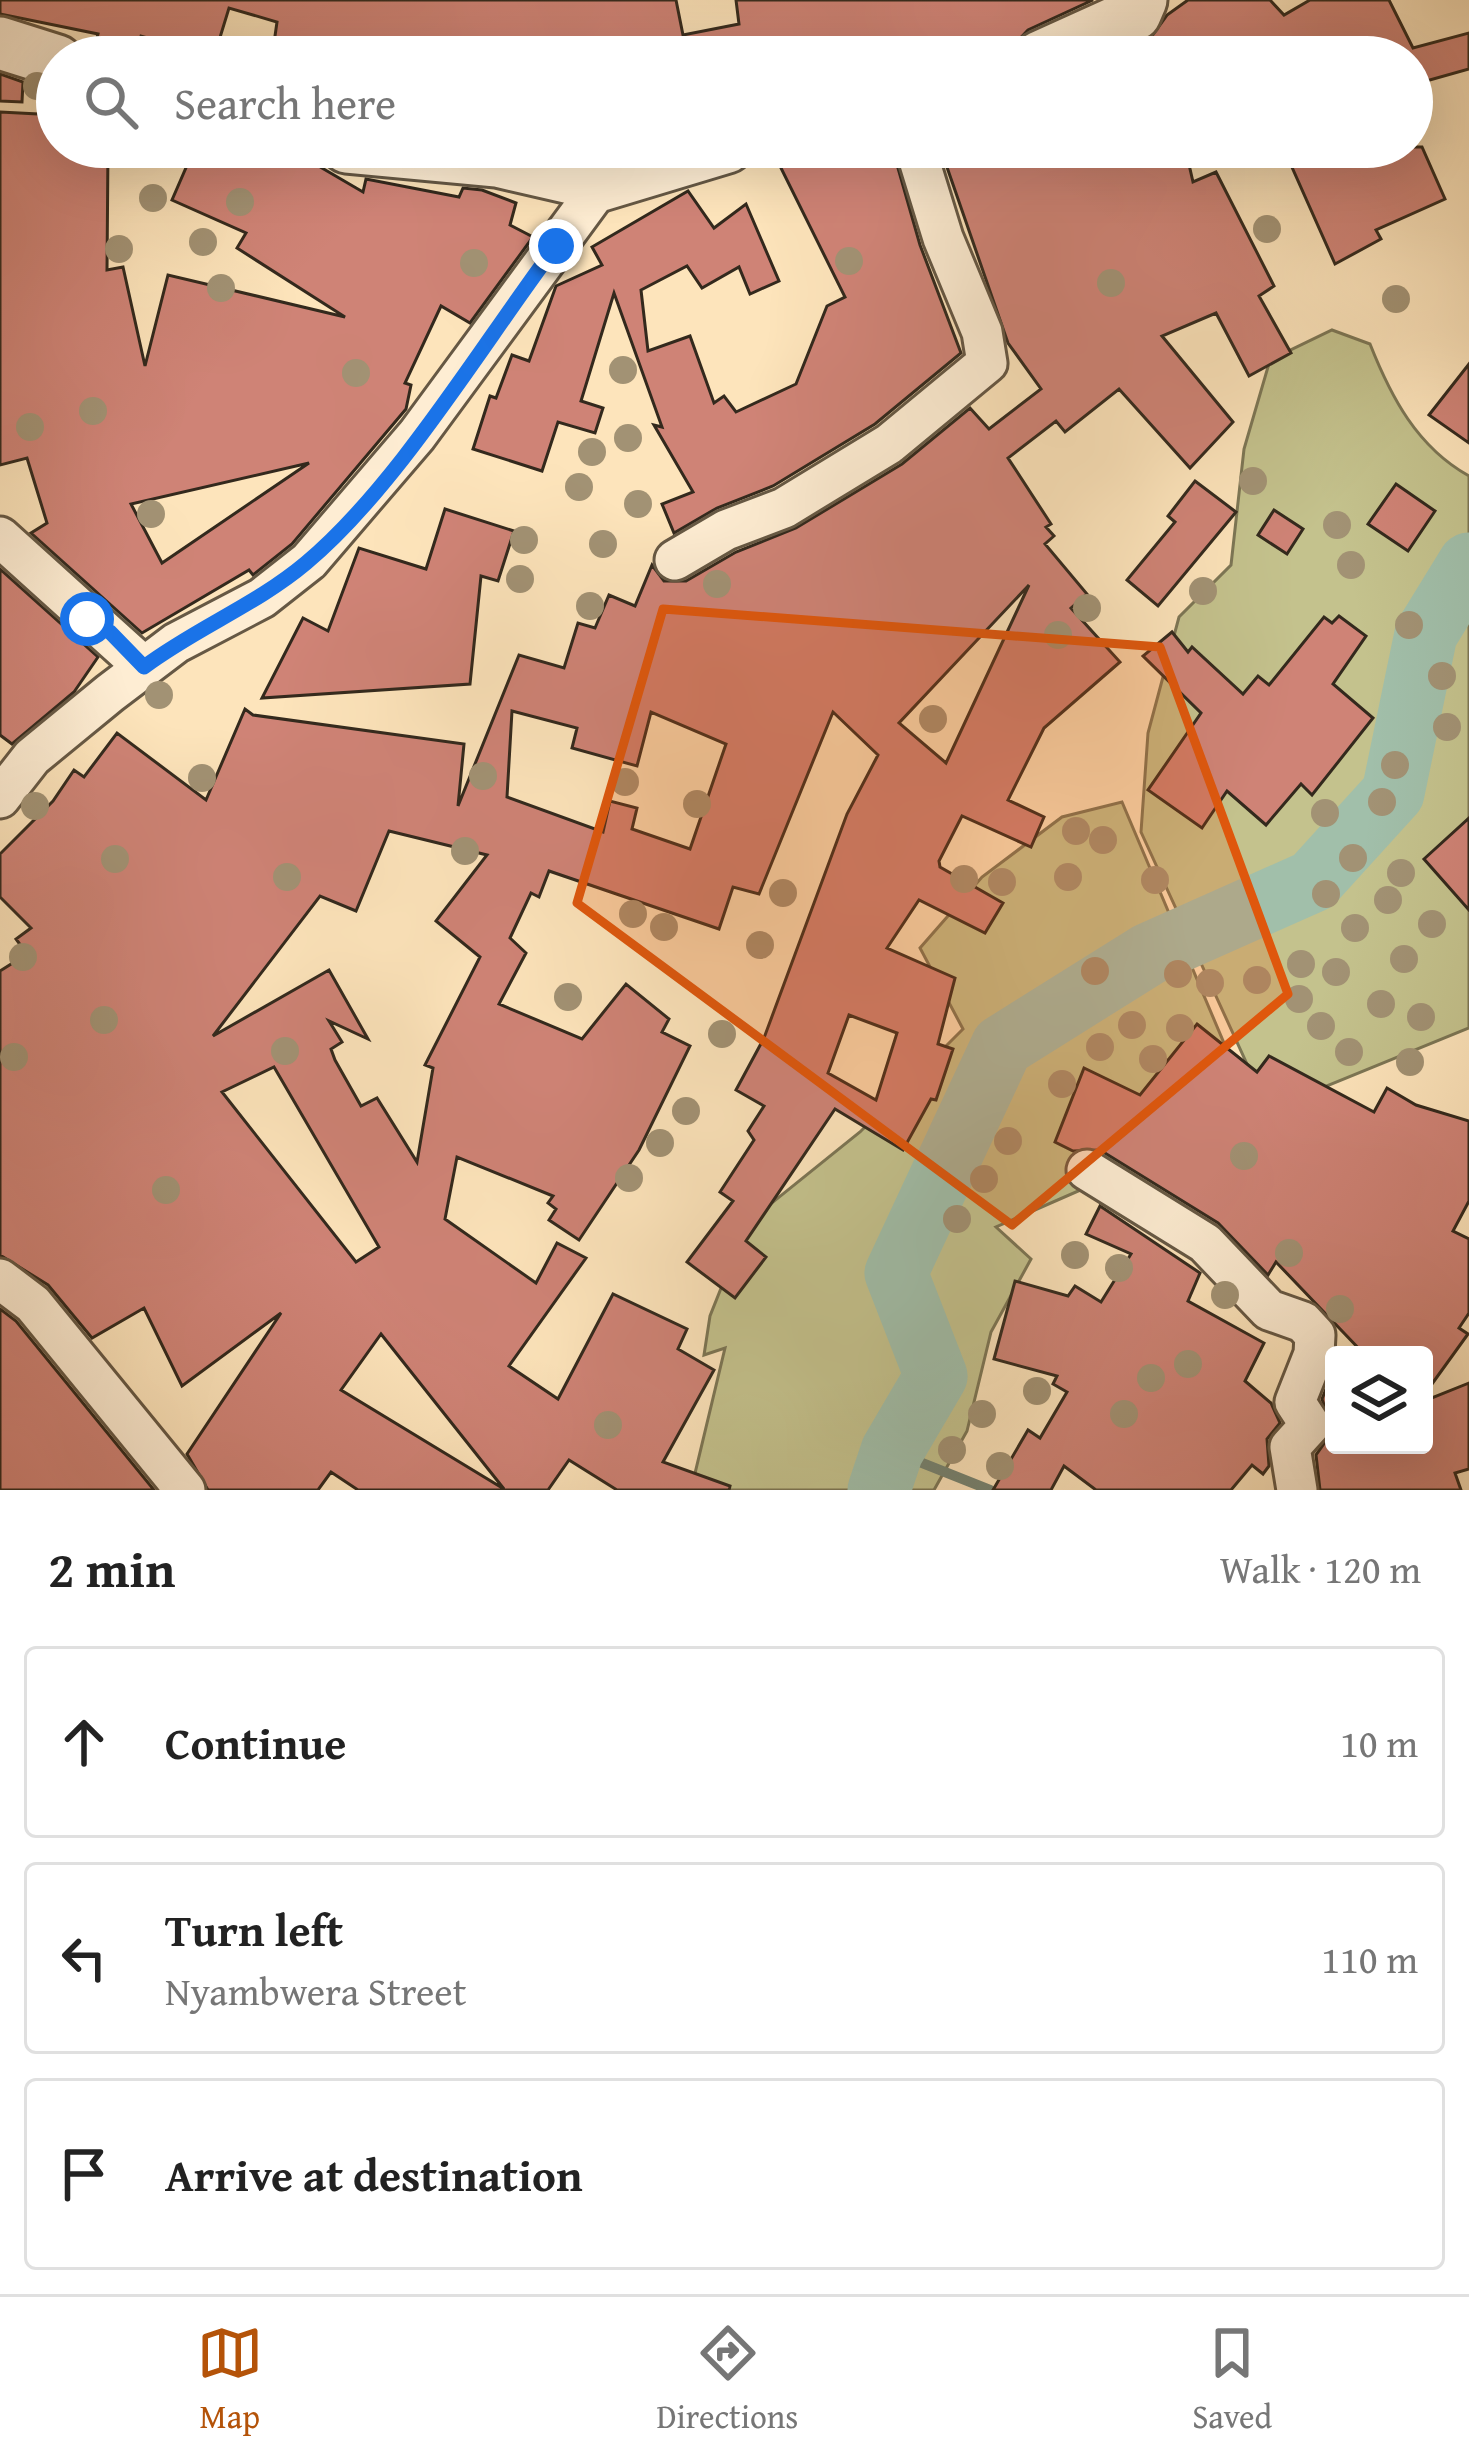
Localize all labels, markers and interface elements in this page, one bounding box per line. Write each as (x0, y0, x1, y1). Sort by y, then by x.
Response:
search box (36, 36, 1433, 168)
icon: search (78, 69, 144, 135)
text: Search here (174, 70, 396, 135)
route end (529, 219, 583, 273)
route start (60, 592, 114, 646)
map controls (1325, 1346, 1433, 1454)
button: layers (1325, 1346, 1433, 1454)
text: 2 min (48, 1531, 175, 1606)
text: Walk · 120 m (1220, 1540, 1421, 1597)
icon: ahead (51, 1709, 117, 1775)
text: Continue (165, 1710, 346, 1775)
text: 10 m (1340, 1714, 1418, 1771)
text: Turn left (165, 1897, 343, 1962)
icon: left (51, 1925, 117, 1991)
text: 110 m (1321, 1930, 1418, 1987)
text: Nyambwera Street (165, 1962, 466, 2019)
icon: arrive (51, 2141, 117, 2207)
text: Arrive at destination (165, 2142, 583, 2207)
tab: Map (197, 2320, 263, 2440)
tab: Directions (657, 2320, 798, 2440)
tab: Saved (1192, 2320, 1272, 2440)

